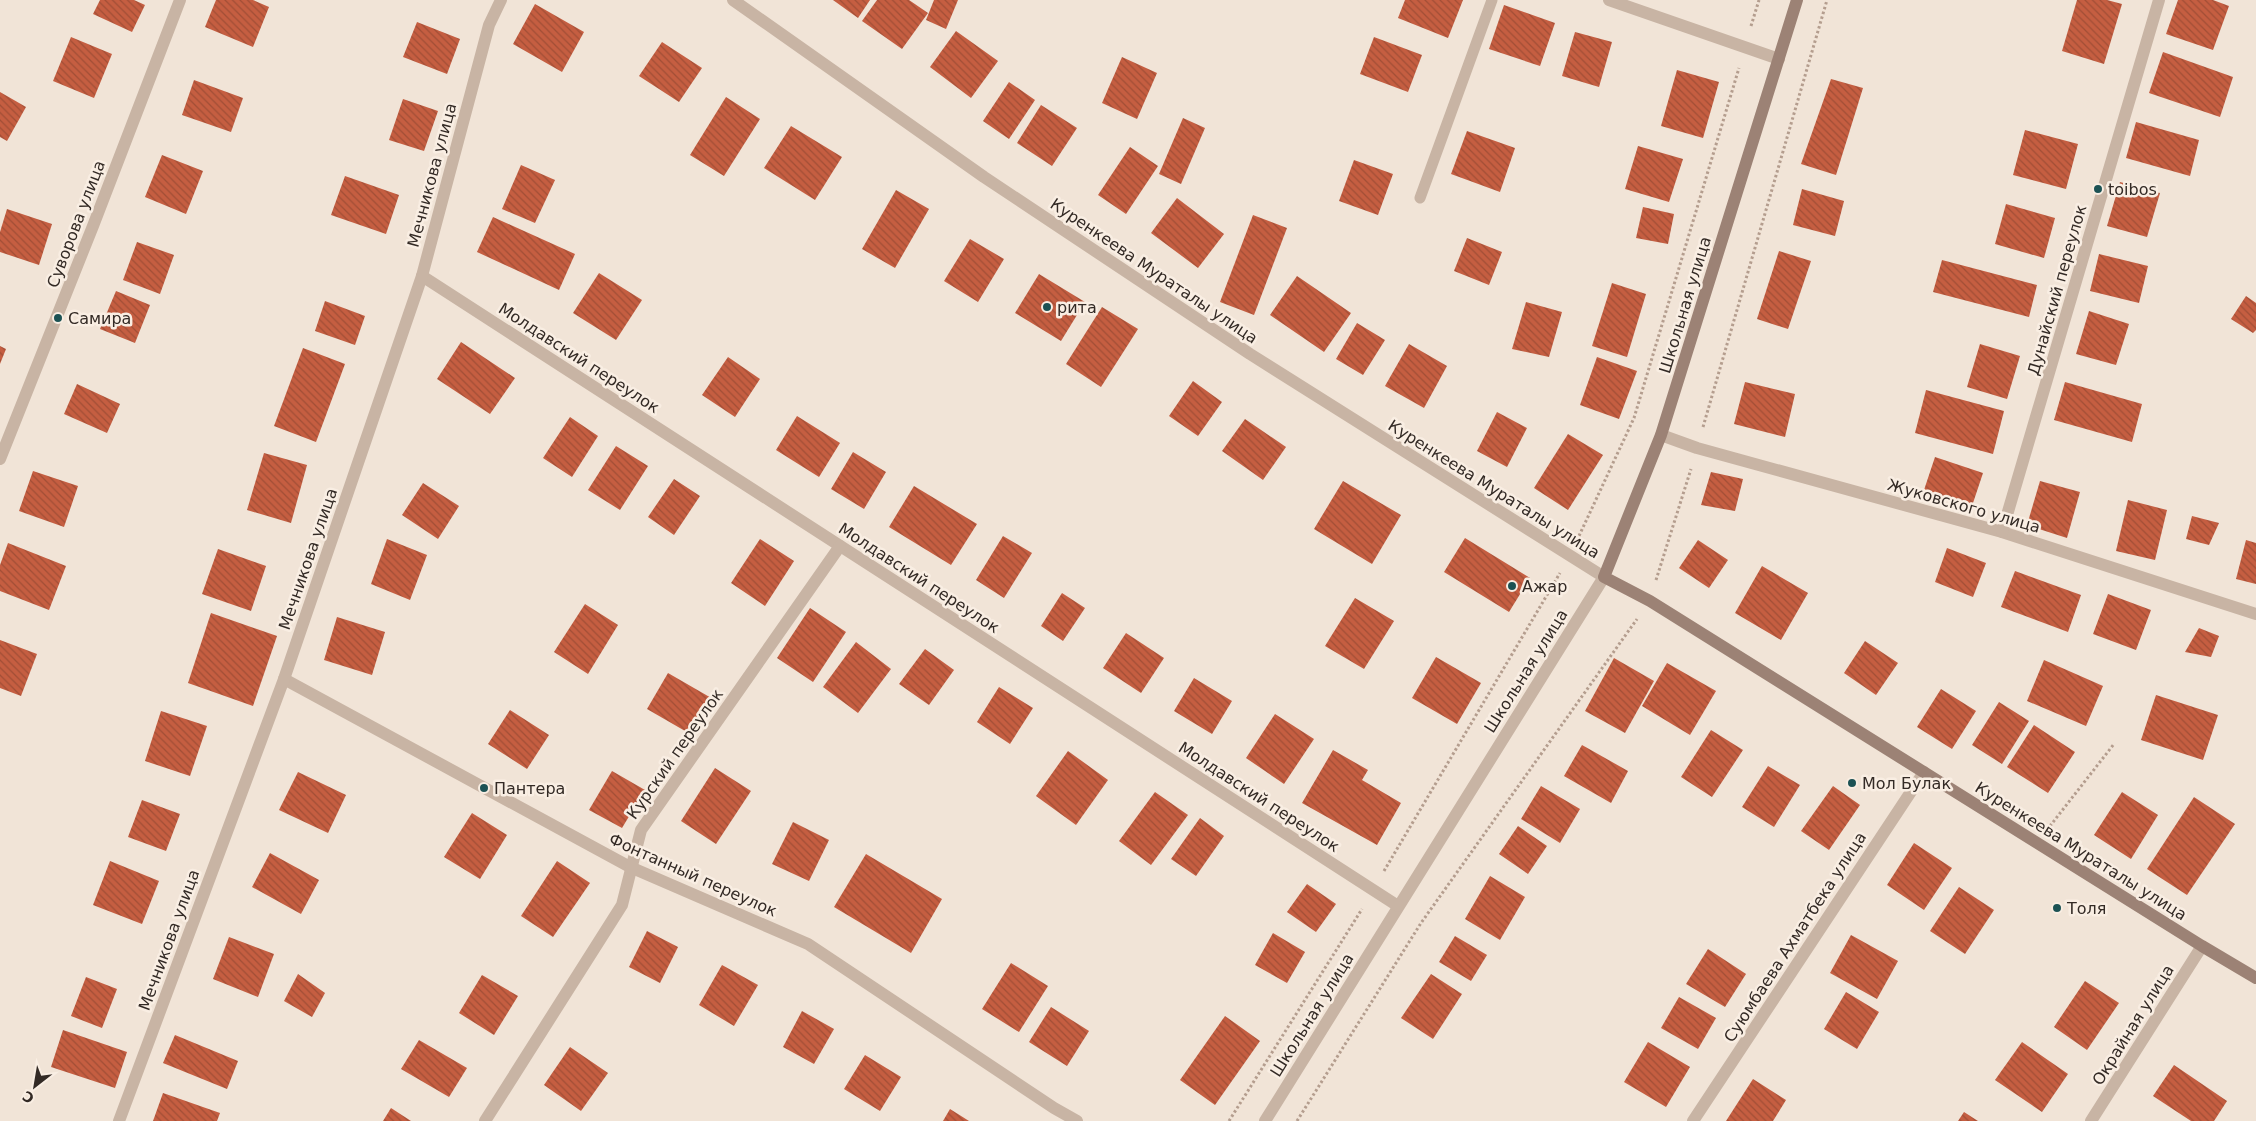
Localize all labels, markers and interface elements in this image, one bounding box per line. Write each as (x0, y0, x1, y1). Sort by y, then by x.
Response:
street label: Мечникова улица (404, 101, 460, 249)
street label: Суворова улица (43, 158, 109, 290)
place label: toibos (2108, 180, 2157, 199)
marker: toibos (2092, 183, 2104, 195)
street label: Куренкеева Мураталы улица (1047, 194, 1261, 348)
street label: Дунайский переулок (2024, 202, 2091, 377)
street label: Школьная улица (1655, 234, 1715, 376)
place label: рита (1057, 298, 1097, 317)
street label: Молдавский переулок (495, 299, 663, 417)
marker: рита (1041, 301, 1053, 313)
place label: Самира (68, 309, 131, 328)
marker: Самира (52, 312, 64, 324)
street label: Куренкеева Мураталы улица (1385, 416, 1603, 562)
street label: Жуковского улица (1885, 475, 2043, 537)
street label: Мечникова улица (275, 486, 341, 632)
street label: Молдавский переулок (835, 519, 1003, 637)
place label: Ажар (1522, 577, 1567, 596)
marker: Ажар (1506, 580, 1518, 592)
street label: Школьная улица (1480, 606, 1572, 736)
street label: Курский переулок (623, 685, 727, 823)
street label: Молдавский переулок (1175, 738, 1343, 856)
place label: Мол Булак (1862, 774, 1951, 793)
marker: Мол Булак (1846, 777, 1858, 789)
street label: Куренкеева Мураталы улица (1972, 778, 2190, 924)
place label: Пантера (494, 779, 565, 798)
marker: Пантера (478, 782, 490, 794)
street label: Суюмбаева Ахматбека улица (1720, 828, 1870, 1046)
street label: Фонтанный переулок (606, 829, 780, 921)
street label: Мечникова улица (135, 867, 203, 1013)
place label: Толя (2066, 899, 2106, 918)
marker: Толя (2051, 902, 2063, 914)
street label: Школьная улица (1266, 950, 1358, 1080)
street label: Окрайная улица (2088, 961, 2178, 1089)
north arrow (10, 1061, 60, 1111)
text: С (20, 1088, 37, 1107)

